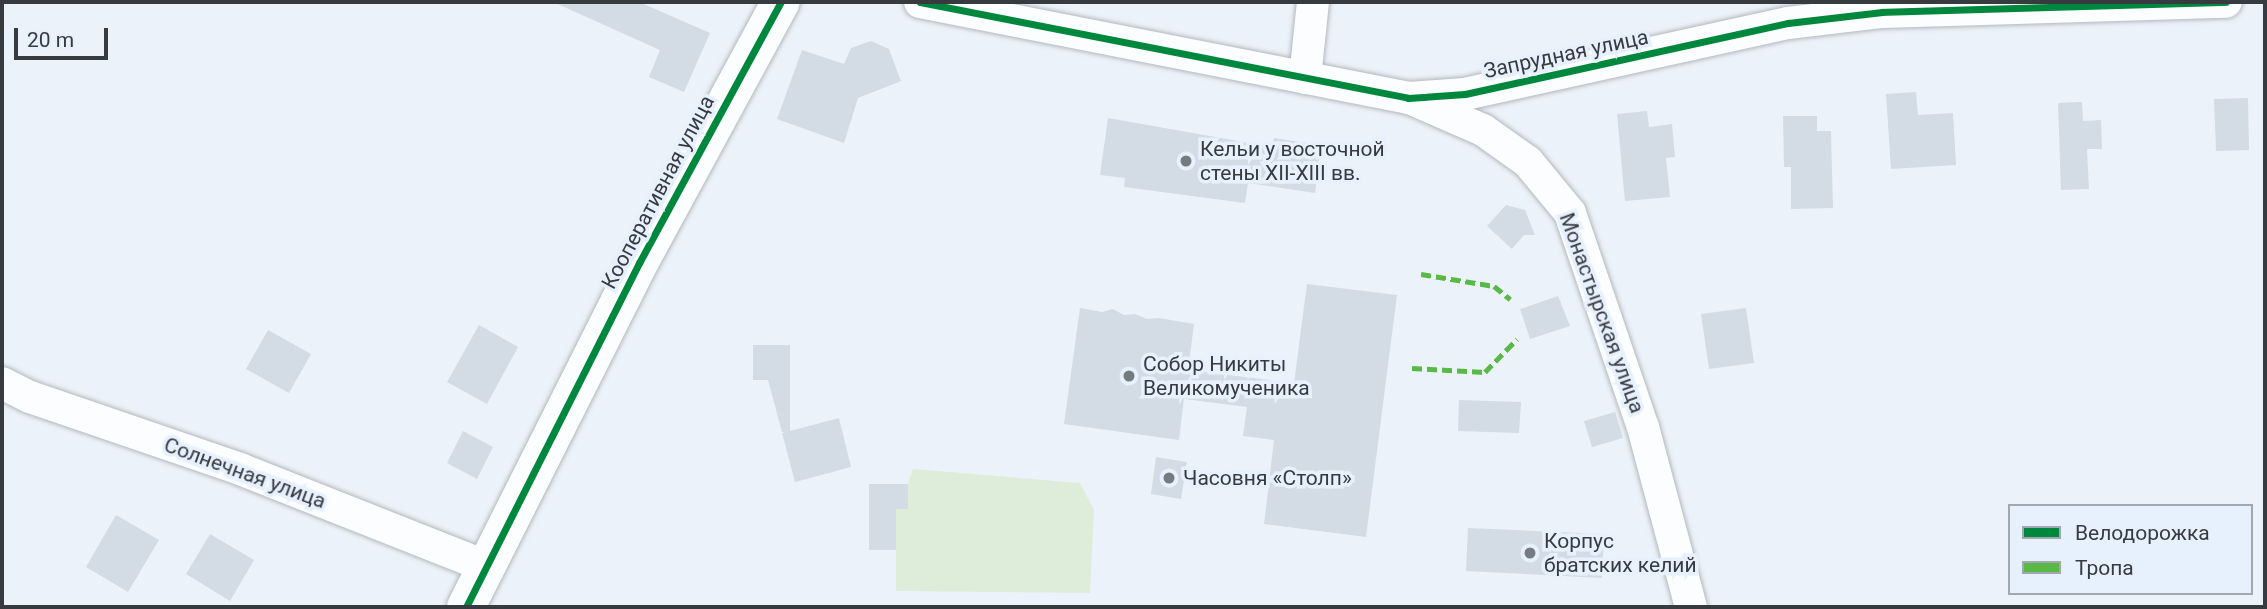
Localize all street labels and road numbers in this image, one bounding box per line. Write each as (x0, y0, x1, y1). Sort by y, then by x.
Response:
street label: Запрудная улица (1481, 24, 1651, 84)
street label: Кооперативная улица (596, 91, 720, 293)
street label: Монастырская улица (1554, 209, 1650, 417)
street label: Солнечная улица (161, 432, 329, 514)

